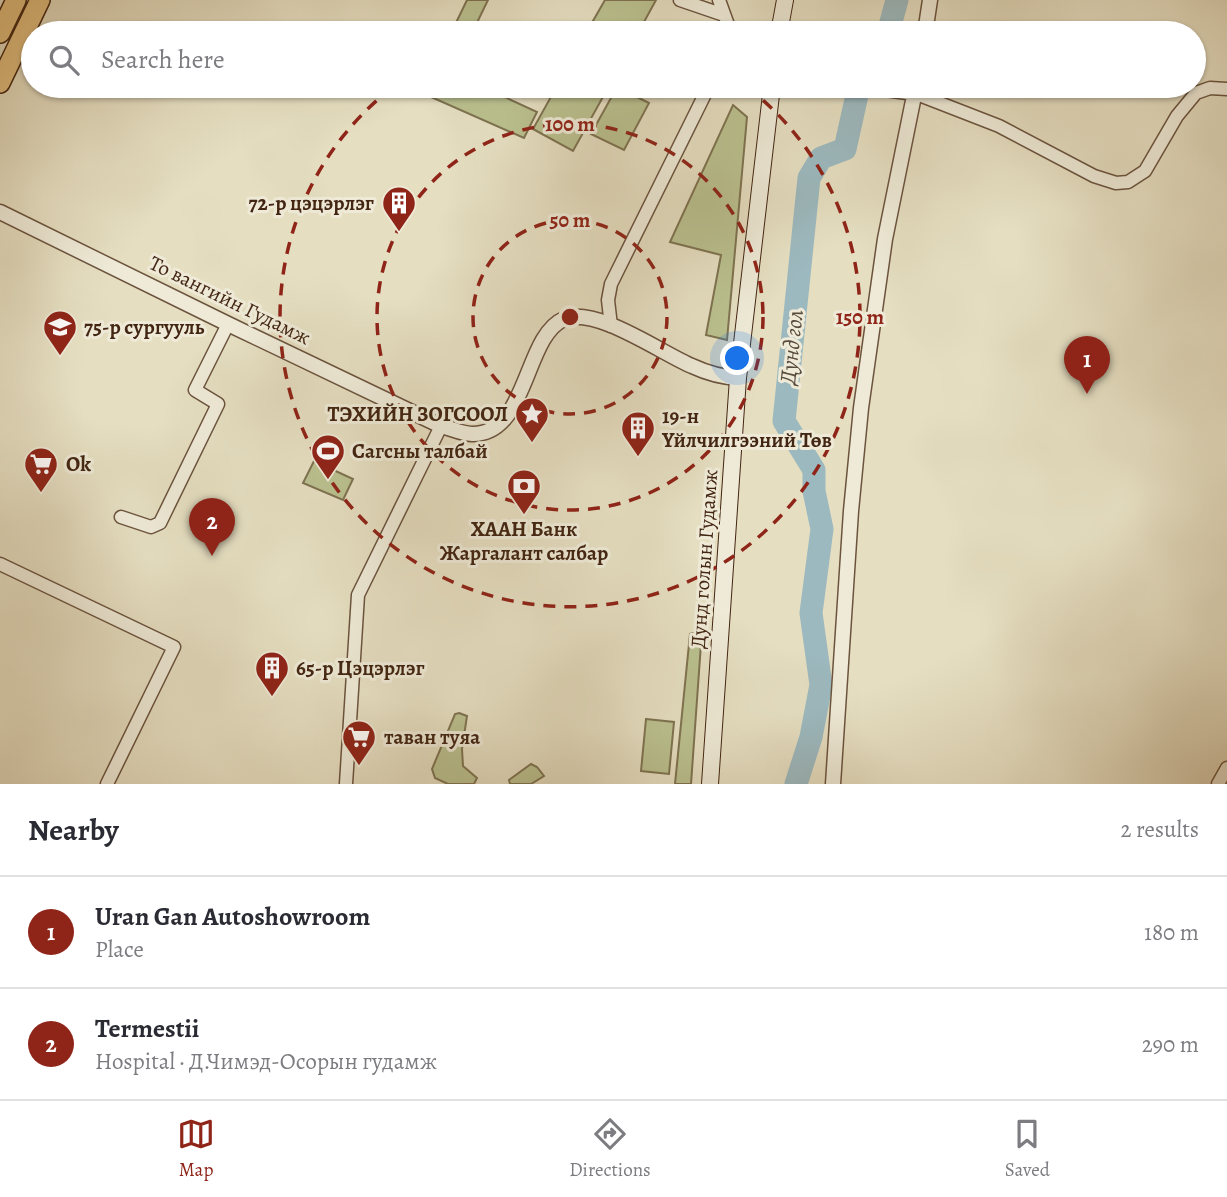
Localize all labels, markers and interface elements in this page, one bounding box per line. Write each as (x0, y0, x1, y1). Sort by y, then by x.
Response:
search box (21, 21, 1206, 98)
icon: search (45, 41, 83, 79)
text: Search here (101, 42, 225, 77)
text: 100 m (545, 110, 595, 138)
building icon: 72-р цэцэрлэг (380, 184, 418, 233)
place label: 72-р цэцэрлэг (249, 189, 374, 217)
text: 50 m (550, 206, 591, 234)
street label: То вангийн Гудамж (145, 249, 316, 351)
text: 150 m (836, 303, 885, 331)
centre of rings (558, 305, 582, 329)
school or university icon: 75-р сургууль (41, 308, 79, 357)
water label: Дунд гол (772, 309, 811, 388)
place label: 75-р сургууль (84, 313, 205, 341)
pin: 1 (1064, 336, 1110, 394)
your location (720, 341, 754, 375)
place icon: ТЭХИЙН ЗОГСООЛ (513, 395, 551, 444)
place label: ТЭХИЙН ЗОГСООЛ (327, 400, 508, 428)
place label: 19-н Үйлчилгээний Төв (661, 402, 832, 454)
building icon: 19-н Үйлчилгээний Төв (619, 409, 657, 458)
sports icon: Сагсны талбай (309, 432, 347, 481)
place label: Сагсны талбай (352, 437, 488, 465)
supermarket icon: Ok (22, 445, 60, 494)
place label: Ok (66, 450, 91, 478)
bank icon: ХААН Банк Жаргалант салбар (505, 467, 543, 516)
street label: Дунд голын Гудамж (684, 468, 724, 650)
pin: 2 (189, 498, 235, 556)
place label: ХААН Банк Жаргалант салбар (440, 515, 608, 567)
building icon: 65-р Цэцэрлэг (253, 649, 291, 698)
place label: 65-р Цэцэрлэг (296, 654, 425, 682)
supermarket icon: таван туяа (340, 718, 378, 767)
place label: таван туяа (384, 723, 480, 751)
text: Nearby (28, 810, 119, 850)
text: 2 results (1121, 814, 1199, 845)
text: Uran Gan Autoshowroom (95, 899, 370, 934)
text: 1 (47, 917, 55, 948)
text: 180 m (1144, 917, 1199, 948)
text: Place (95, 934, 144, 965)
text: Termestii (95, 1011, 199, 1046)
text: 2 (45, 1029, 57, 1060)
text: 290 m (1142, 1029, 1199, 1060)
text: Hospital · Д.Чимэд-Осорын гудамж (95, 1046, 437, 1077)
tab: Map (177, 1115, 215, 1183)
tab: Directions (569, 1115, 651, 1183)
tab: Saved (1005, 1115, 1050, 1183)

